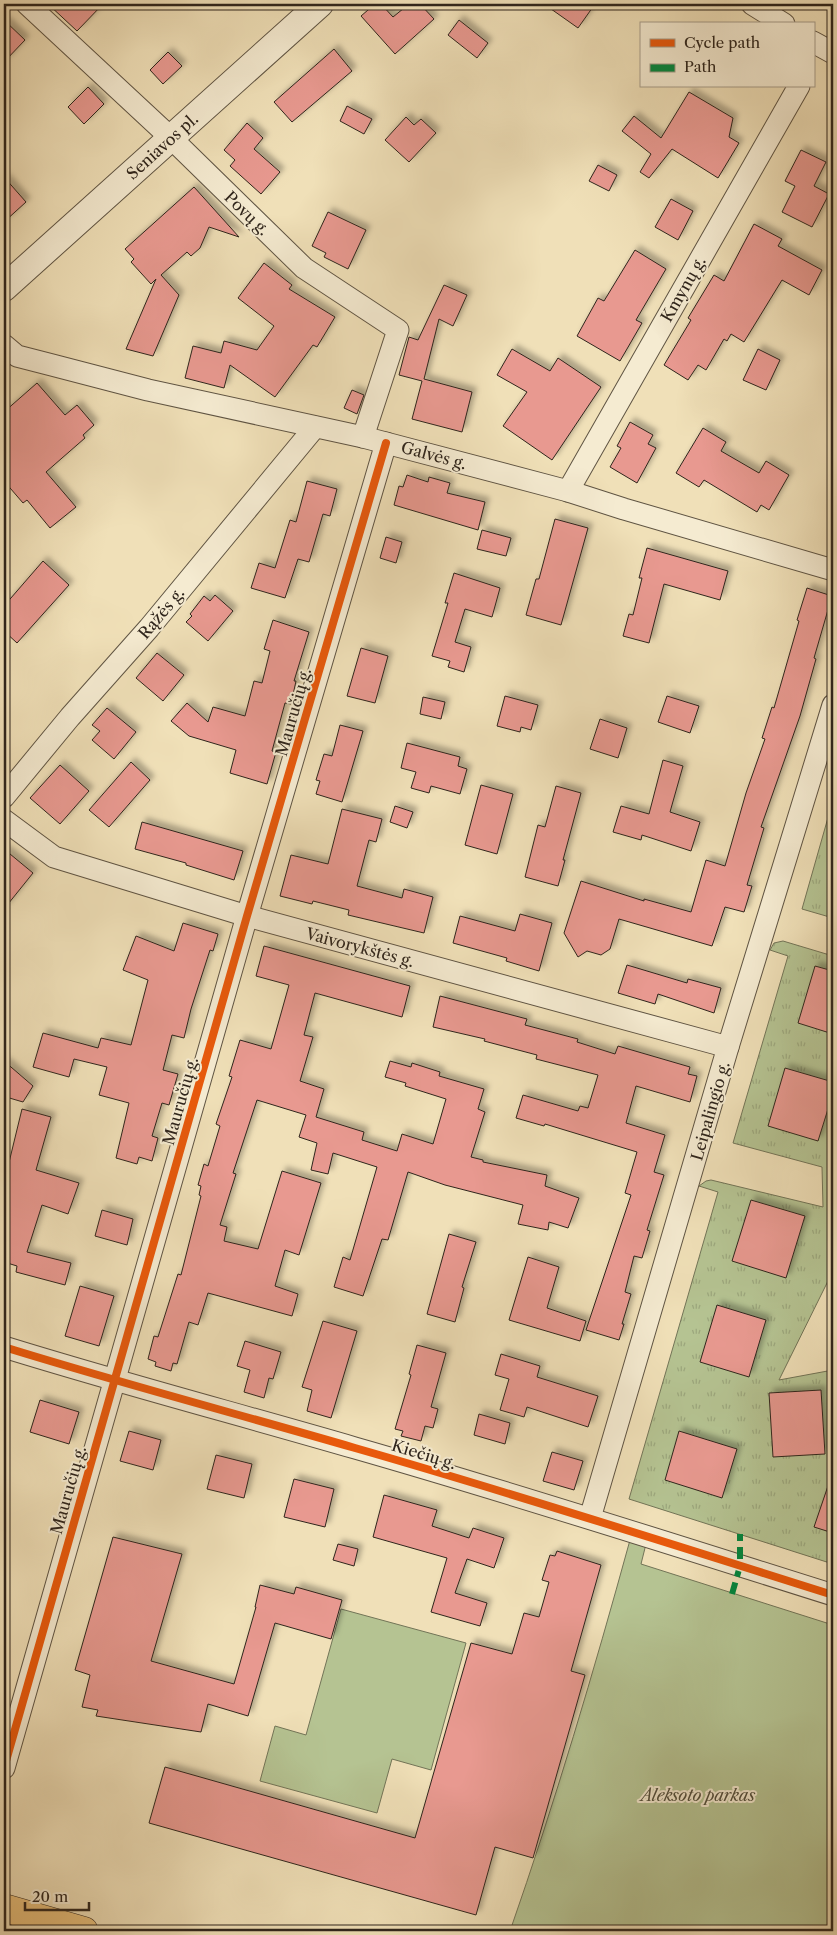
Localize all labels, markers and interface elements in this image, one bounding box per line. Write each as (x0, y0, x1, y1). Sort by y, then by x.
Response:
legend (640, 22, 814, 88)
text: Cycle path (684, 33, 761, 52)
text: Path (684, 57, 717, 76)
street label: Seniavos pl. (122, 109, 202, 183)
street label: Povų g. (220, 187, 274, 239)
street label: Kmynų g. (656, 253, 710, 325)
street label: Galvės g. (399, 437, 469, 473)
street label: Rąžės g. (134, 583, 188, 643)
street label: Mauručių g. (271, 666, 315, 758)
street label: Vaivorykštės g. (303, 923, 416, 971)
street label: Mauručių g. (158, 1055, 202, 1147)
street label: Leipalingio g. (686, 1059, 734, 1163)
street label: Kiečių g. (389, 1435, 459, 1473)
street label: Mauručių g. (46, 1444, 90, 1536)
park label: Aleksoto parkas (638, 1785, 755, 1805)
scale bar (25, 1880, 89, 1912)
text: 20 m (32, 1887, 68, 1906)

